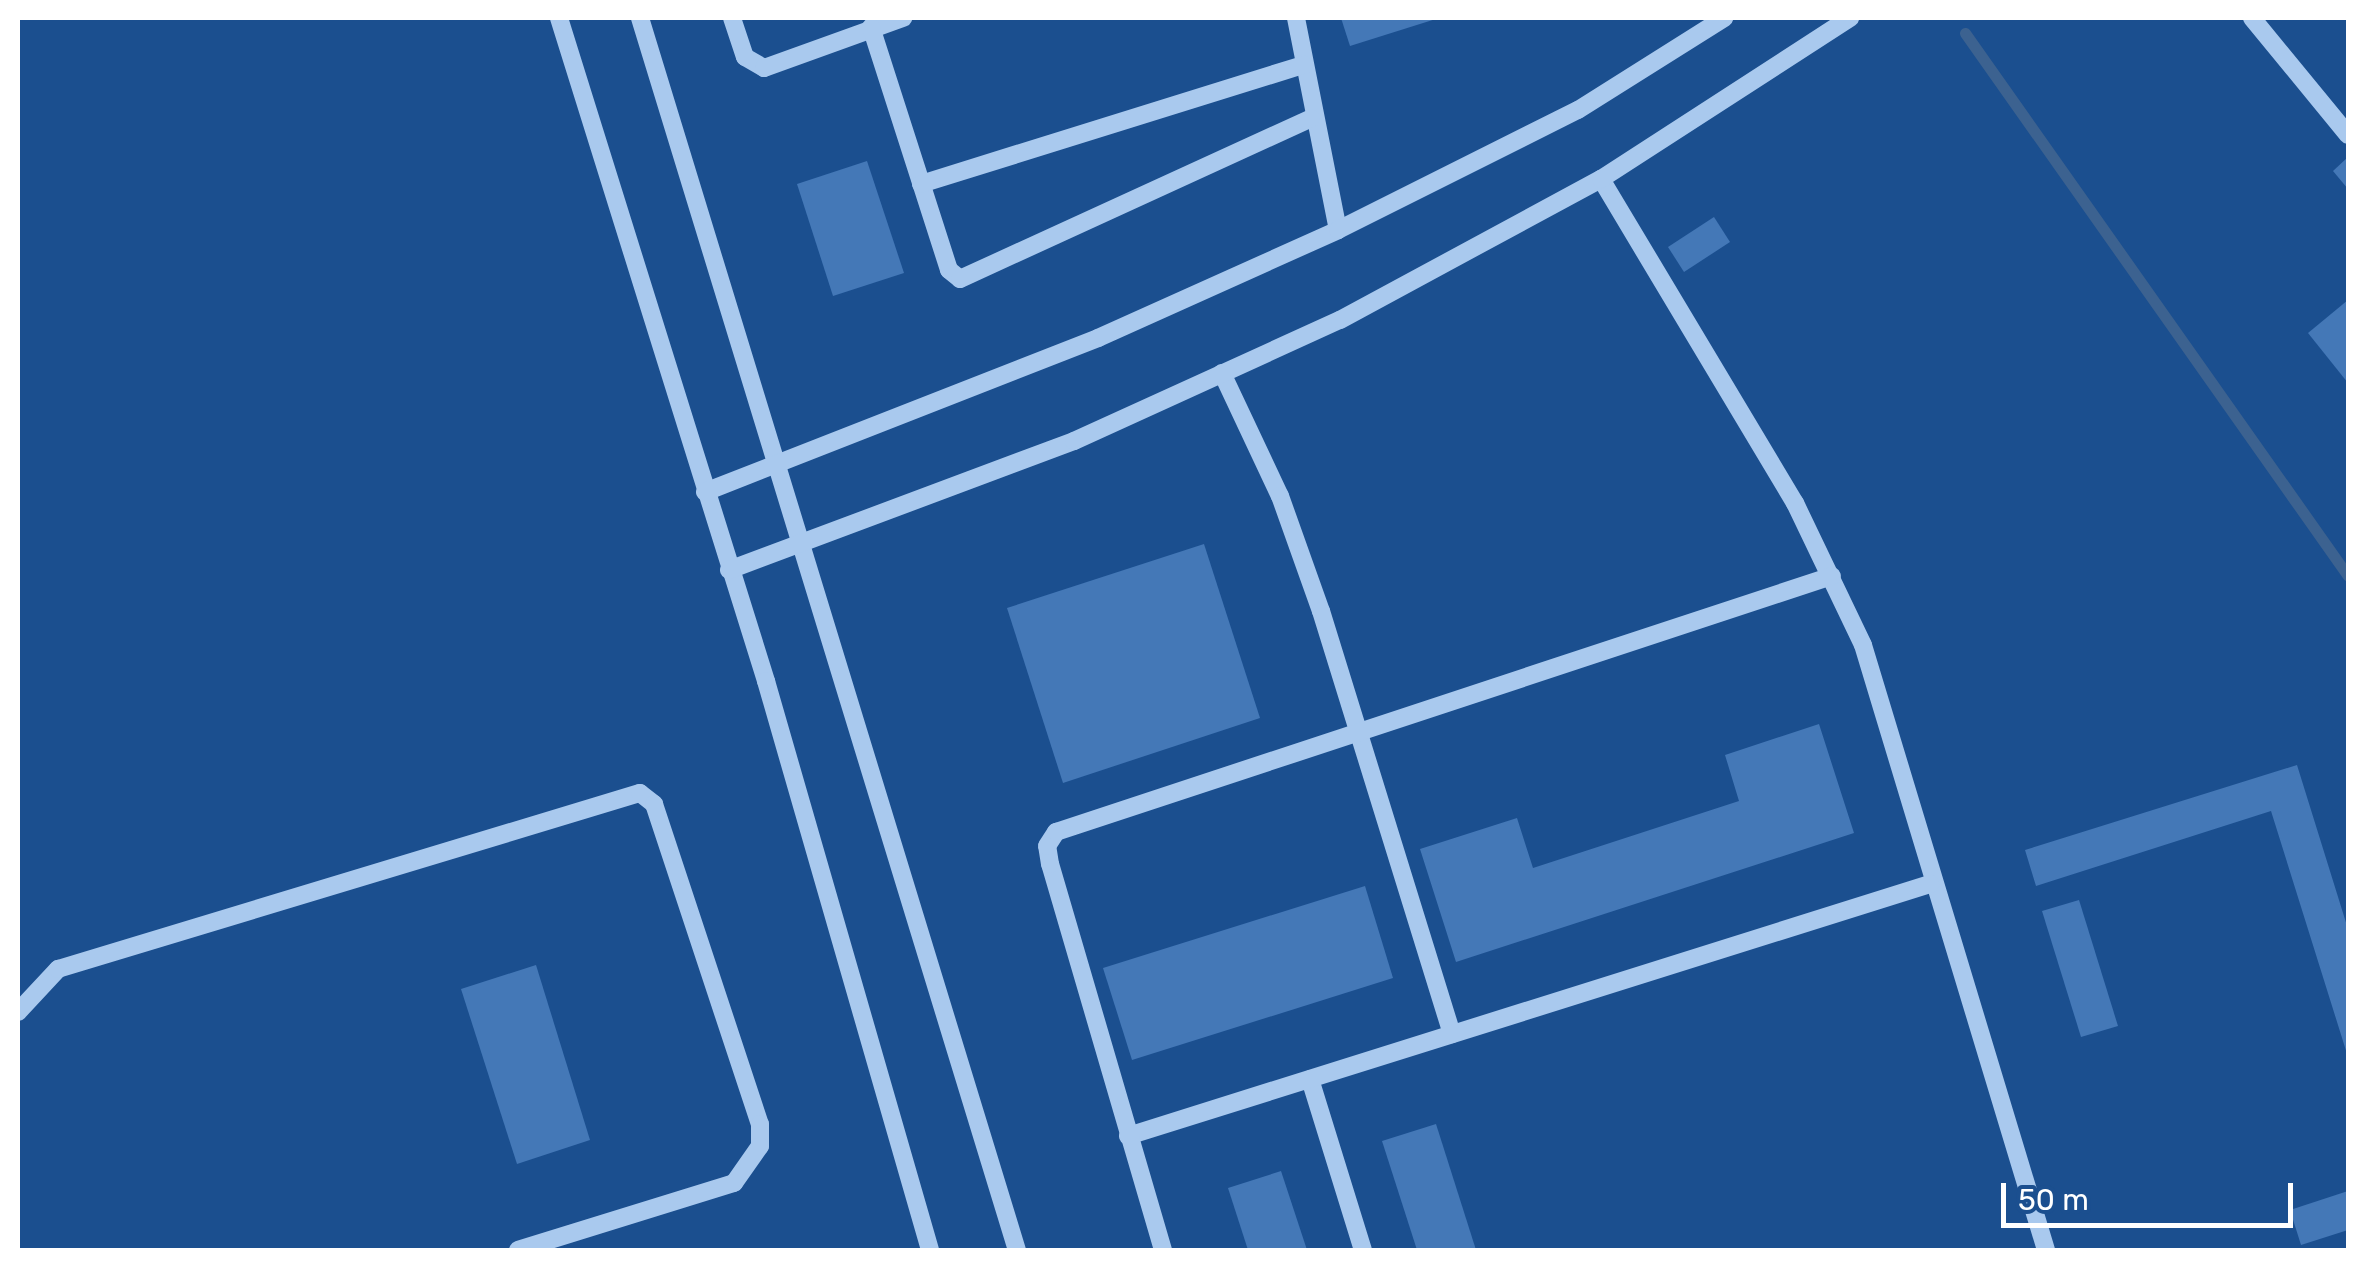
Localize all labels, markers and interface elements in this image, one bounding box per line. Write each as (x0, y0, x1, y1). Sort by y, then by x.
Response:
scale bar (2006, 1163, 2298, 1225)
text: 50 m (2018, 1182, 2089, 1218)

